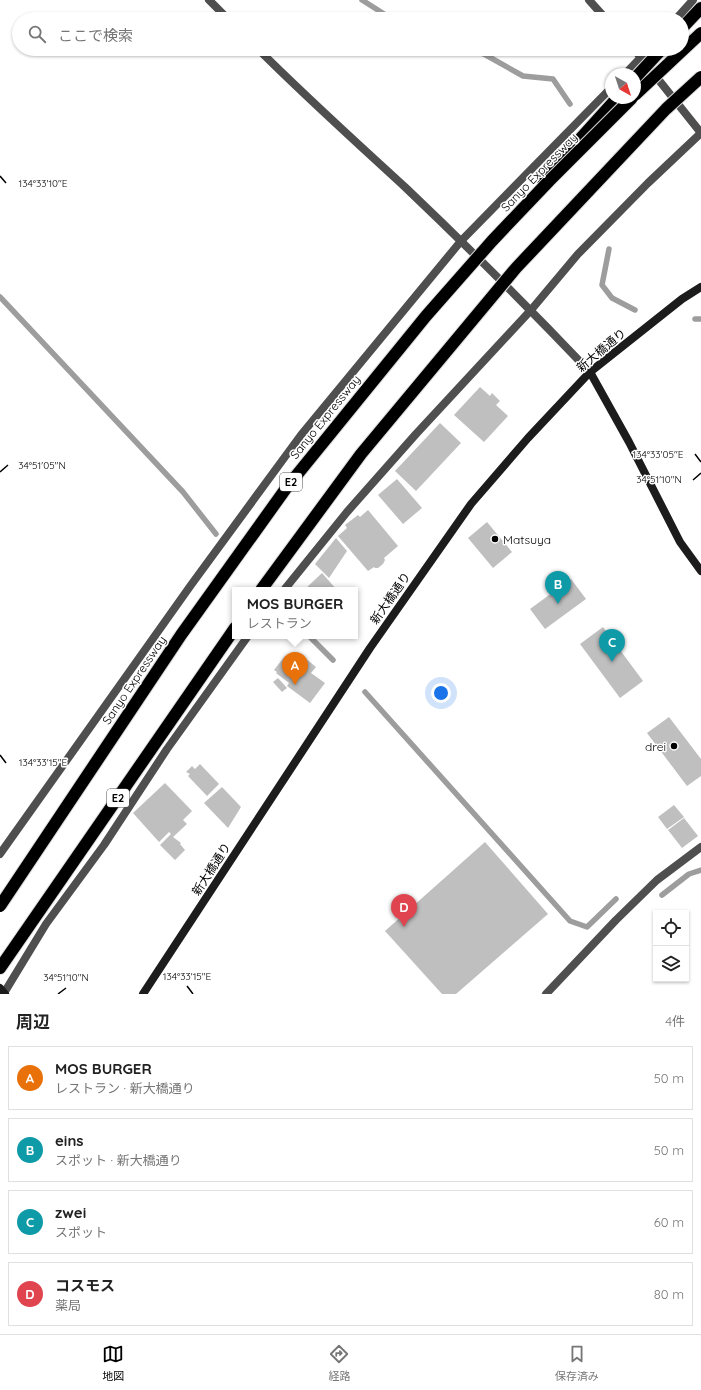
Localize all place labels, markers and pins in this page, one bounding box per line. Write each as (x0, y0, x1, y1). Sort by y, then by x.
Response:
place label: Matsuya (503, 532, 551, 547)
marker: Matsuya (490, 534, 500, 544)
pin: B (545, 571, 571, 604)
pin: C (599, 629, 625, 662)
pin: A (282, 652, 308, 685)
place label: drei (645, 739, 666, 754)
marker: drei (669, 741, 679, 751)
pin: D (391, 894, 417, 927)

